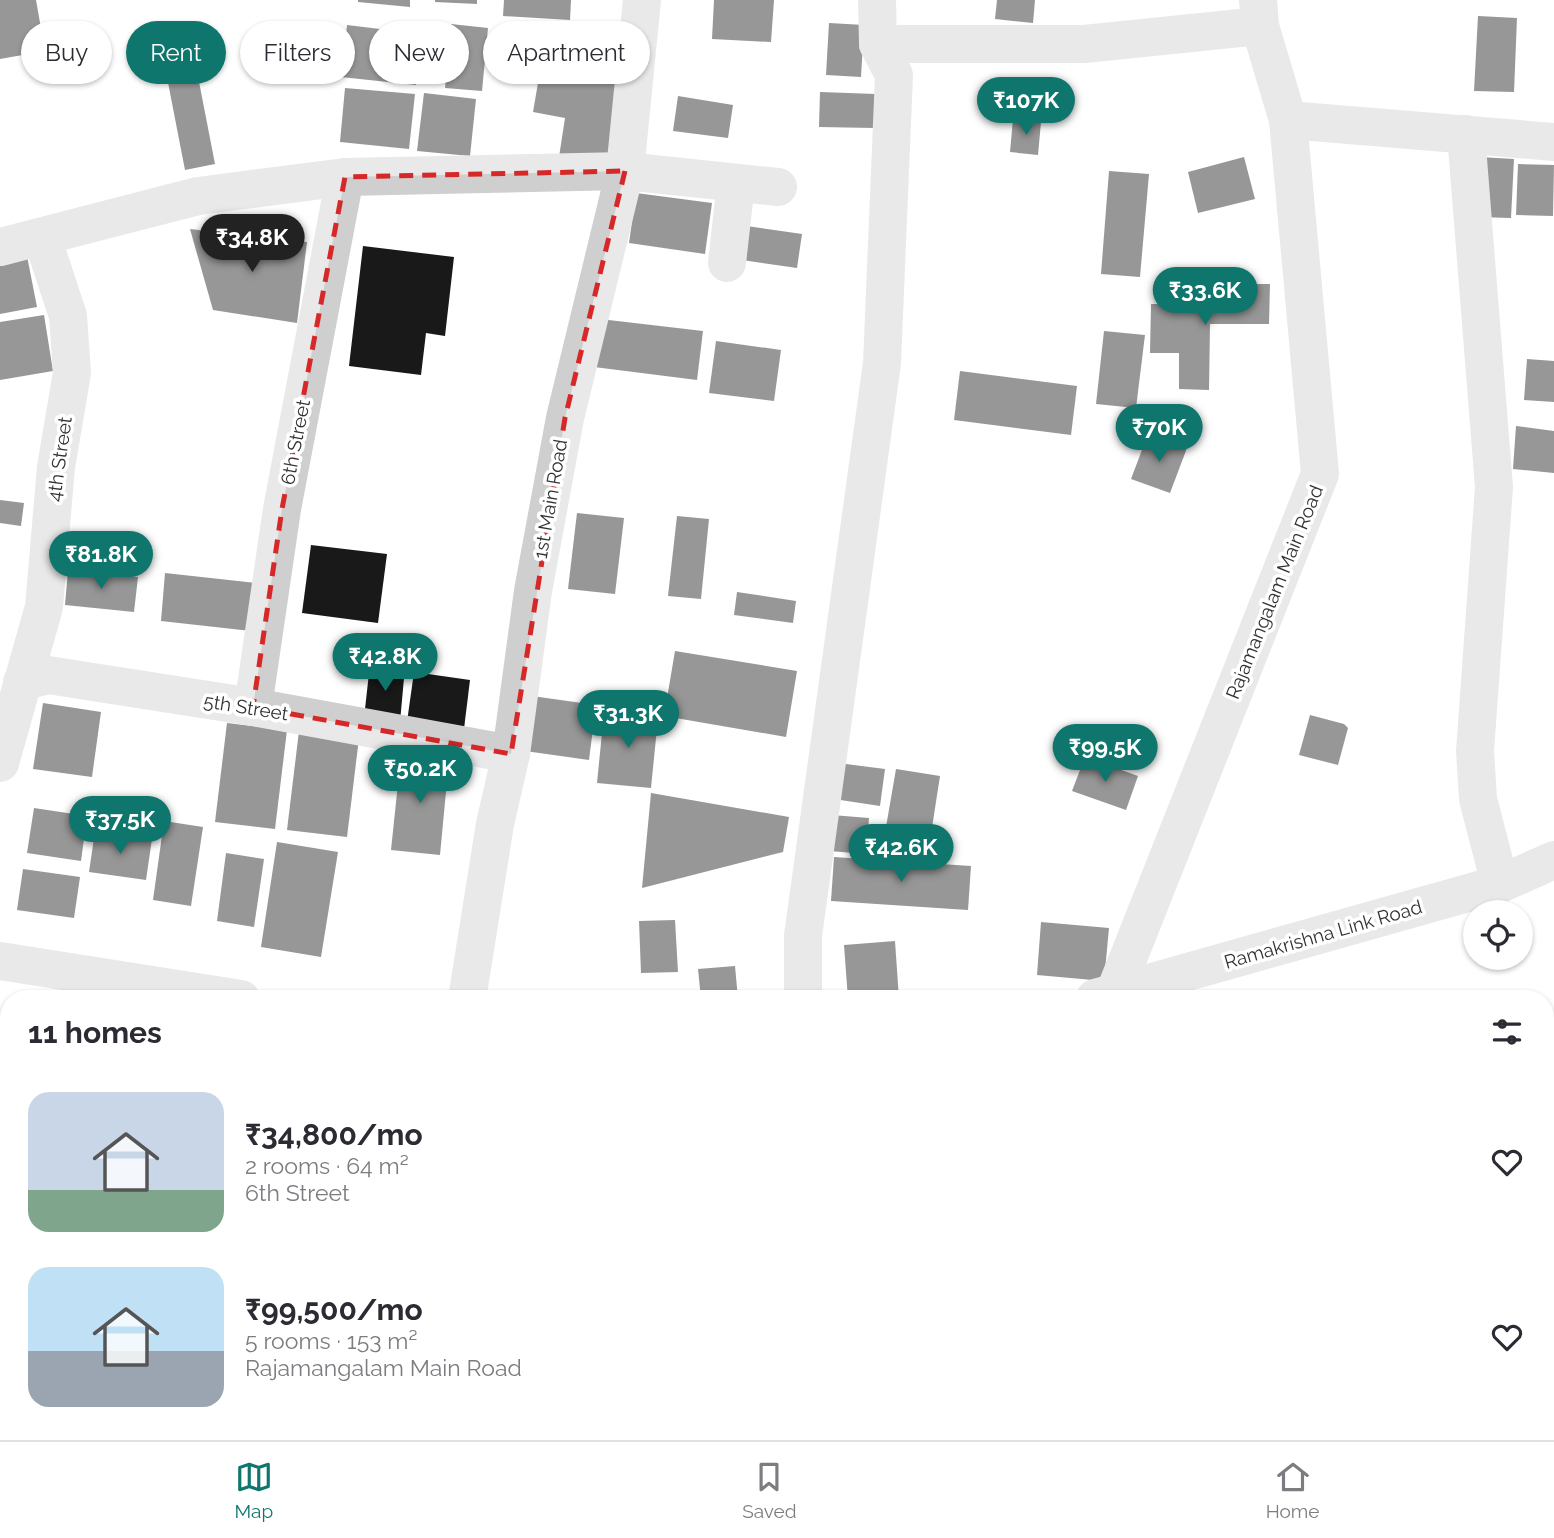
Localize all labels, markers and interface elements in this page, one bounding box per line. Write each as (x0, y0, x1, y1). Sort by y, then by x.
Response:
chip: Buy (21, 21, 112, 84)
chip: Rent (126, 21, 226, 84)
chip: Filters (240, 21, 355, 84)
chip: New (369, 21, 469, 84)
chip: Apartment (483, 21, 650, 84)
pin: ₹107K (977, 78, 1075, 137)
text: ₹107K (993, 86, 1059, 113)
pin: ₹34.8K (195, 215, 309, 274)
text: ₹34.8K (216, 223, 288, 250)
pin: ₹33.6K (1148, 268, 1262, 327)
text: ₹33.6K (1169, 276, 1241, 303)
street label: 6th Street (276, 397, 314, 487)
pin: ₹70K (1118, 405, 1200, 464)
text: ₹70K (1132, 413, 1186, 440)
street label: 4th Street (42, 415, 76, 503)
street label: 1st Main Road (529, 437, 571, 561)
street label: Rajamangalam Main Road (1221, 482, 1327, 702)
pin: ₹81.8K (44, 532, 158, 591)
text: ₹81.8K (65, 540, 137, 567)
pin: ₹42.8K (328, 634, 442, 693)
text: ₹42.8K (349, 642, 421, 669)
street label: 5th Street (202, 689, 290, 725)
pin: ₹31.3K (571, 690, 685, 750)
text: ₹31.3K (593, 699, 663, 726)
pin: ₹99.5K (1048, 724, 1162, 784)
text: ₹99.5K (1069, 733, 1141, 760)
pin: ₹50.2K (363, 746, 477, 805)
text: ₹50.2K (384, 754, 456, 781)
pin: ₹37.5K (63, 796, 177, 856)
text: ₹37.5K (85, 805, 155, 832)
pin: ₹42.6K (844, 824, 958, 884)
text: ₹42.6K (865, 833, 937, 860)
street label: Ramakrishna Link Road (1222, 895, 1424, 973)
map controls (1463, 900, 1533, 970)
button: locate (1463, 900, 1533, 970)
icon: filters (1488, 1013, 1526, 1051)
text: 11 homes (28, 1015, 162, 1050)
text: ₹34,800/mo (245, 1117, 423, 1152)
icon: home (84, 1120, 168, 1204)
icon: heart (1488, 1143, 1526, 1181)
text: 2 rooms · 64 m² (245, 1152, 409, 1179)
text: 6th Street (245, 1179, 350, 1206)
text: ₹99,500/mo (245, 1292, 423, 1327)
icon: home (84, 1295, 168, 1379)
icon: heart (1488, 1318, 1526, 1356)
text: 5 rooms · 153 m² (245, 1327, 417, 1354)
text: Rajamangalam Main Road (245, 1354, 522, 1381)
tab: Map (235, 1458, 273, 1522)
tab: Saved (742, 1458, 797, 1522)
tab: Home (1266, 1458, 1319, 1522)

